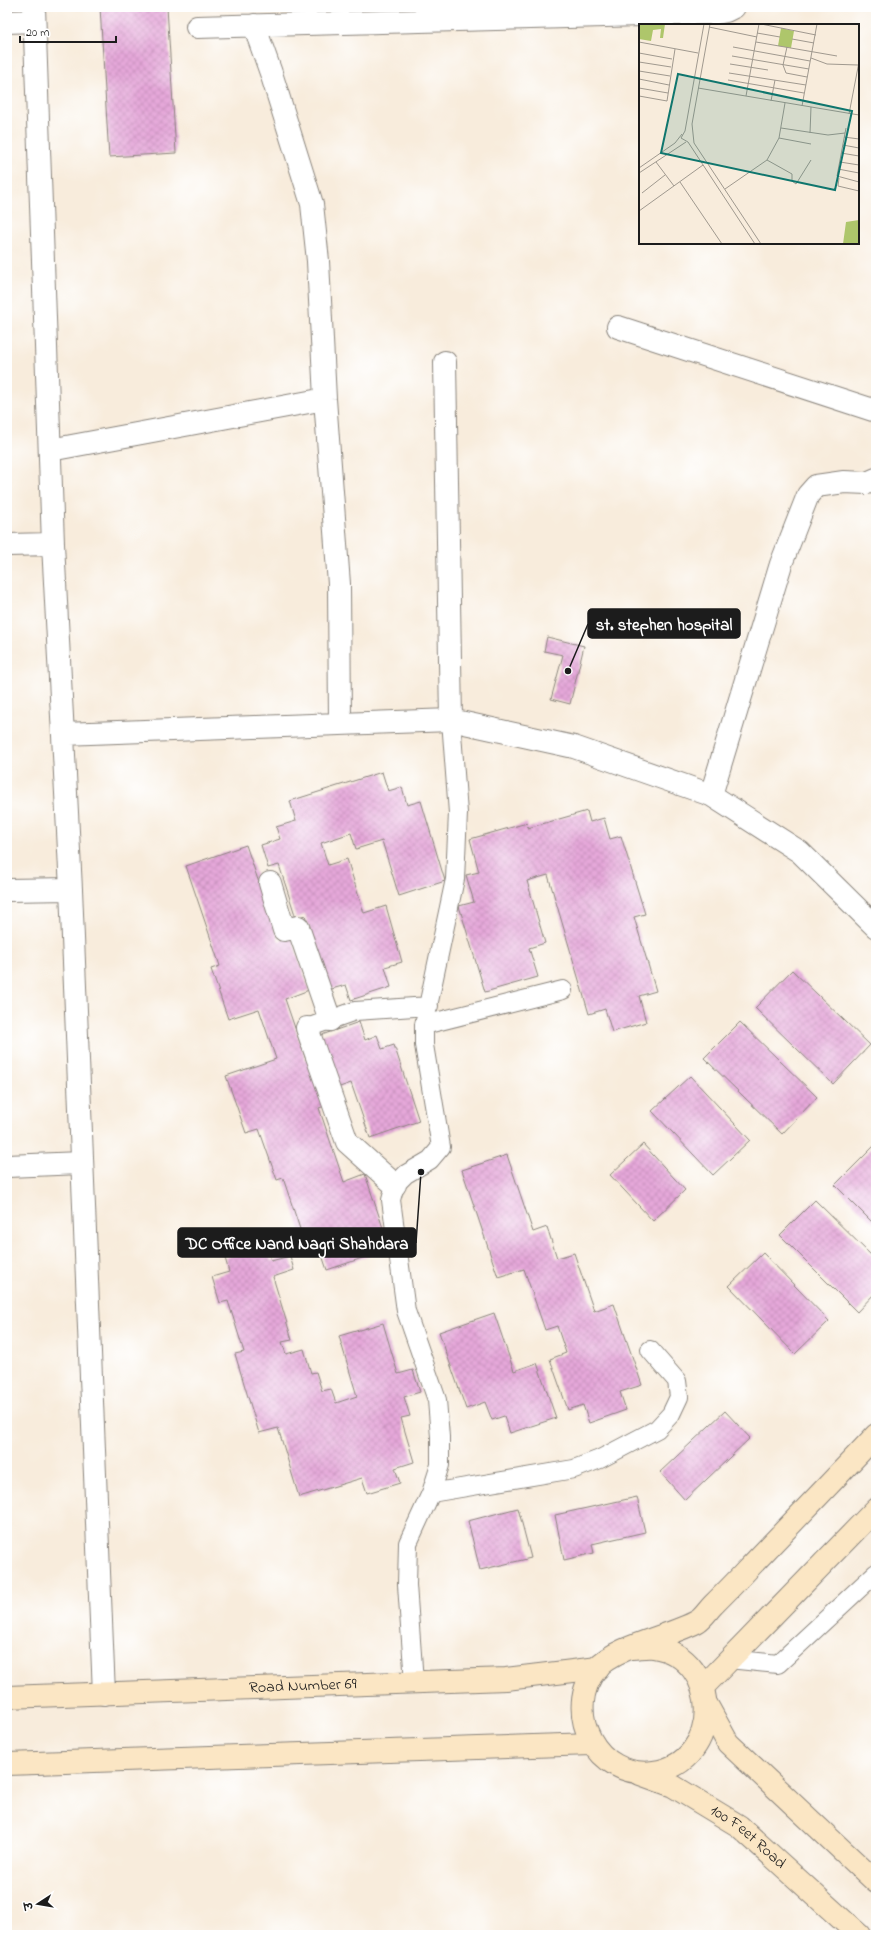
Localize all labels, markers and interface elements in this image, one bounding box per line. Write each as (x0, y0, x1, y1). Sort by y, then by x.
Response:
scale bar (20, 18, 116, 44)
text: 20 m (26, 24, 49, 42)
inset map (639, 24, 859, 244)
callout: st. stephen hospital (588, 609, 740, 638)
text: st. stephen hospital (596, 613, 733, 638)
callout: DC Office Nand Nagri Shahdara (178, 1228, 416, 1257)
text: DC Office Nand Nagri Shahdara (185, 1232, 408, 1259)
street label: Road Number 69 (249, 1672, 357, 1700)
street label: 100 Feet Road (705, 1799, 791, 1875)
north arrow (18, 1884, 58, 1924)
text: उ (20, 1899, 38, 1912)

